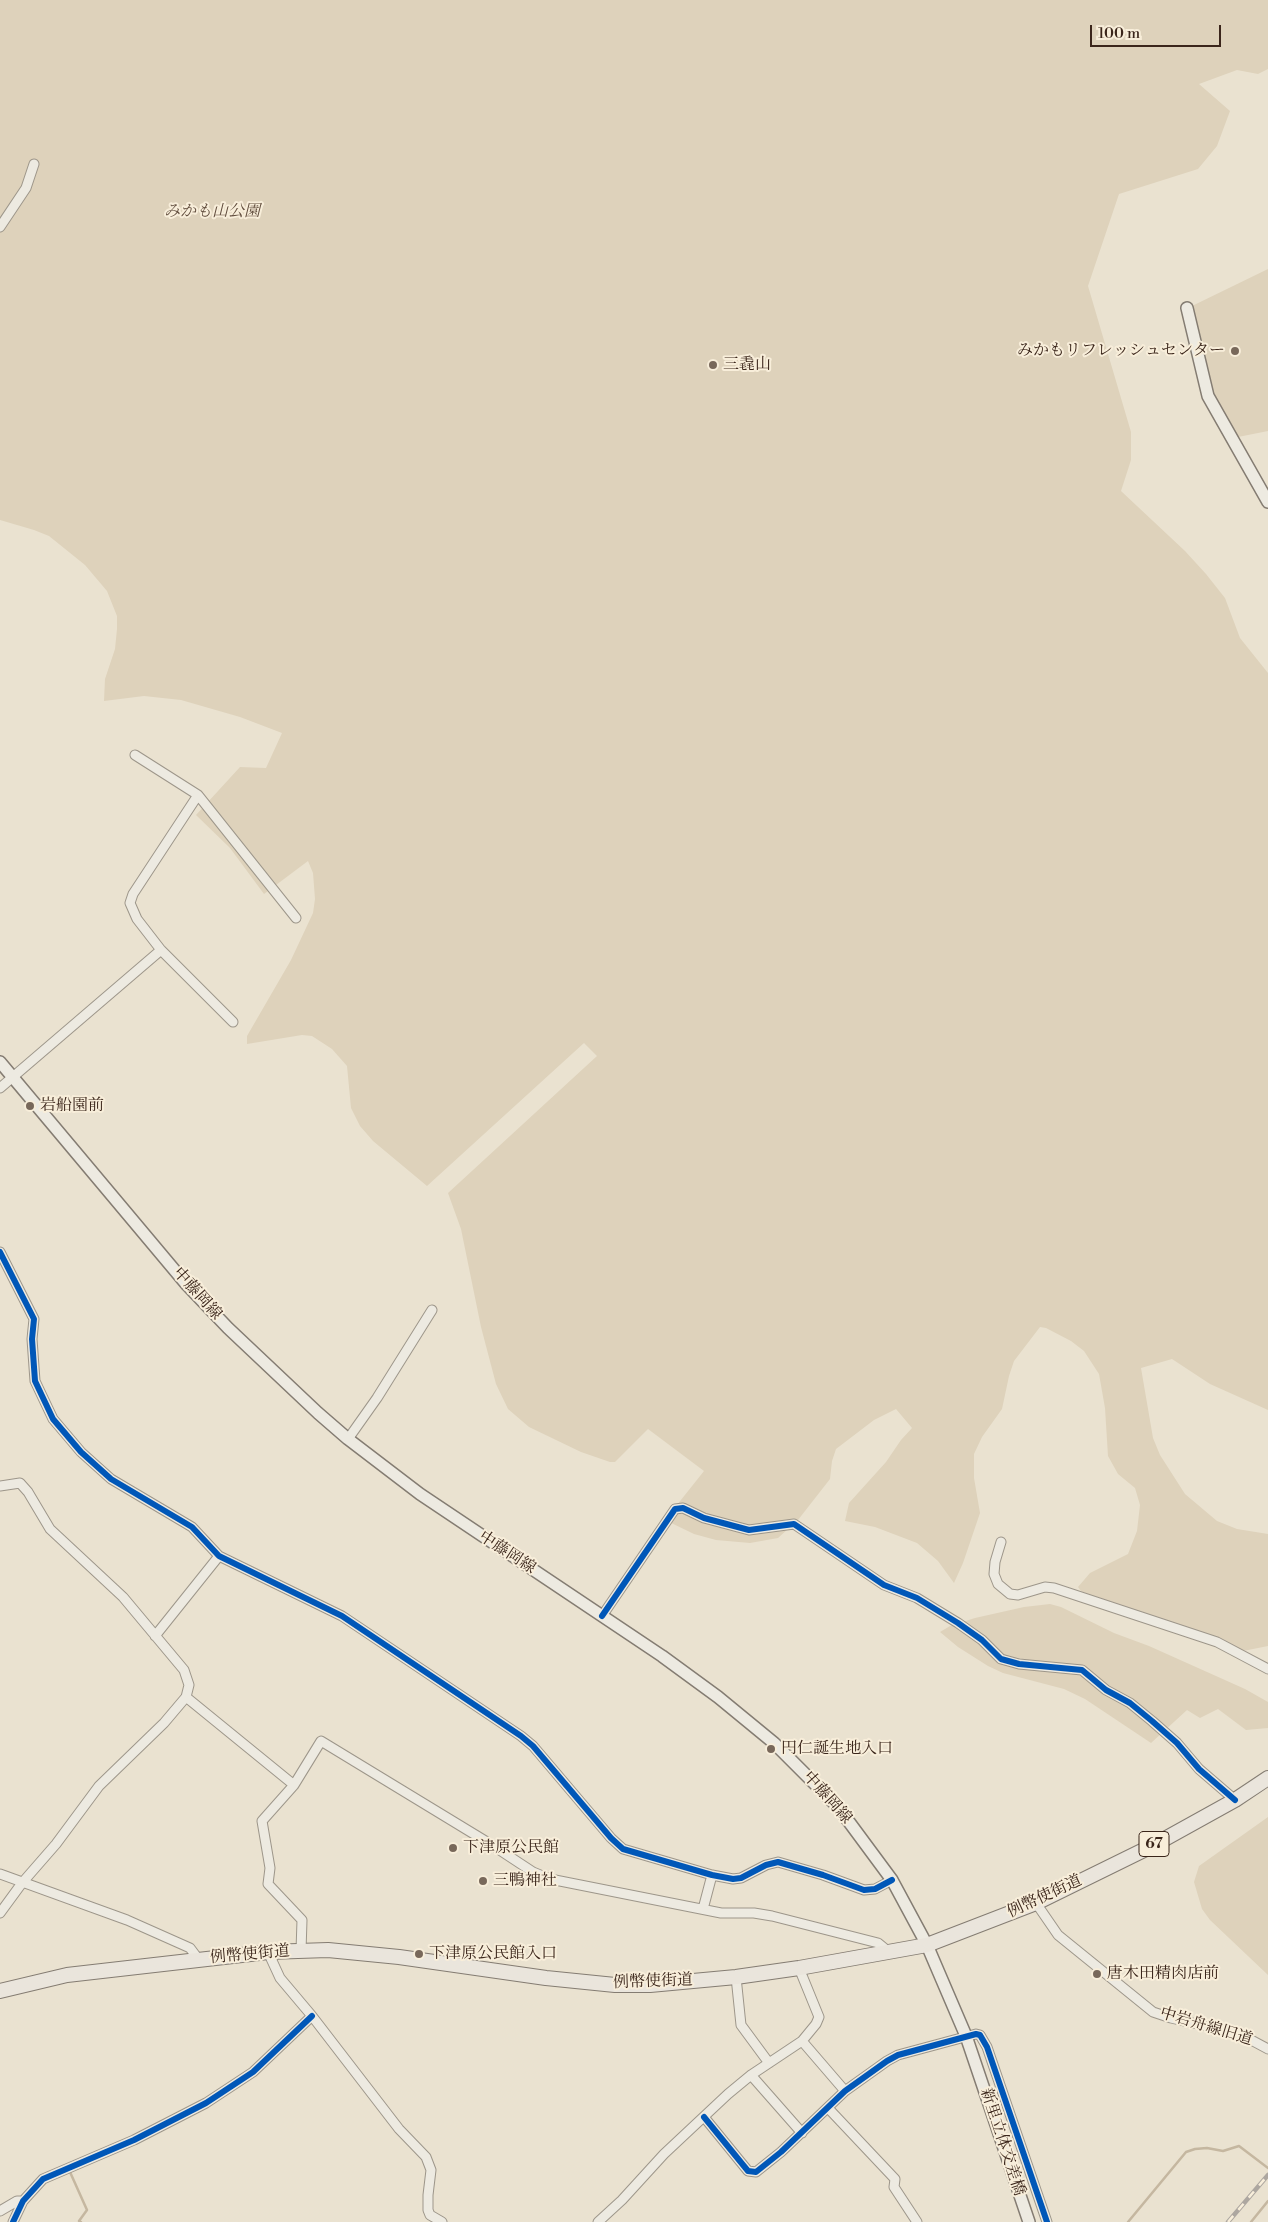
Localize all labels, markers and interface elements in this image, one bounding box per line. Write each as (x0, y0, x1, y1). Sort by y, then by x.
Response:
scale bar (1093, 15, 1224, 47)
text: 100 m (1098, 24, 1140, 43)
park label: みかも山公園 (164, 202, 260, 222)
place label: みかもリフレッシュセンター (1017, 341, 1225, 361)
marker: みかもリフレッシュセンター (1229, 345, 1241, 357)
place label: 三毳山 (723, 355, 771, 375)
marker: 三毳山 (707, 359, 719, 371)
place label: 岩船園前 (40, 1096, 104, 1116)
marker: 岩船園前 (24, 1100, 36, 1112)
street label: 中藤岡線 (168, 1264, 226, 1324)
street label: 中藤岡線 (475, 1528, 539, 1578)
place label: 円仁誕生地入口 (781, 1739, 893, 1759)
marker: 円仁誕生地入口 (765, 1743, 777, 1755)
street label: 中藤岡線 (798, 1768, 856, 1828)
road number: 67 (1139, 1832, 1169, 1856)
place label: 下津原公民館 (463, 1838, 559, 1858)
marker: 下津原公民館 (447, 1842, 459, 1854)
place label: 三鴨神社 (493, 1871, 557, 1891)
street label: 例幣使街道 (1005, 1871, 1085, 1923)
marker: 三鴨神社 (477, 1875, 489, 1887)
street label: 例幣使街道 (209, 1942, 291, 1968)
place label: 下津原公民館入口 (429, 1944, 557, 1964)
marker: 下津原公民館入口 (413, 1948, 425, 1960)
place label: 唐木田精肉店前 (1107, 1964, 1219, 1984)
marker: 唐木田精肉店前 (1091, 1968, 1103, 1980)
street label: 例幣使街道 (613, 1971, 693, 1993)
street label: 中岩舟線旧道 (1157, 2004, 1255, 2050)
street label: 新里立体交差橋 (976, 2086, 1028, 2198)

